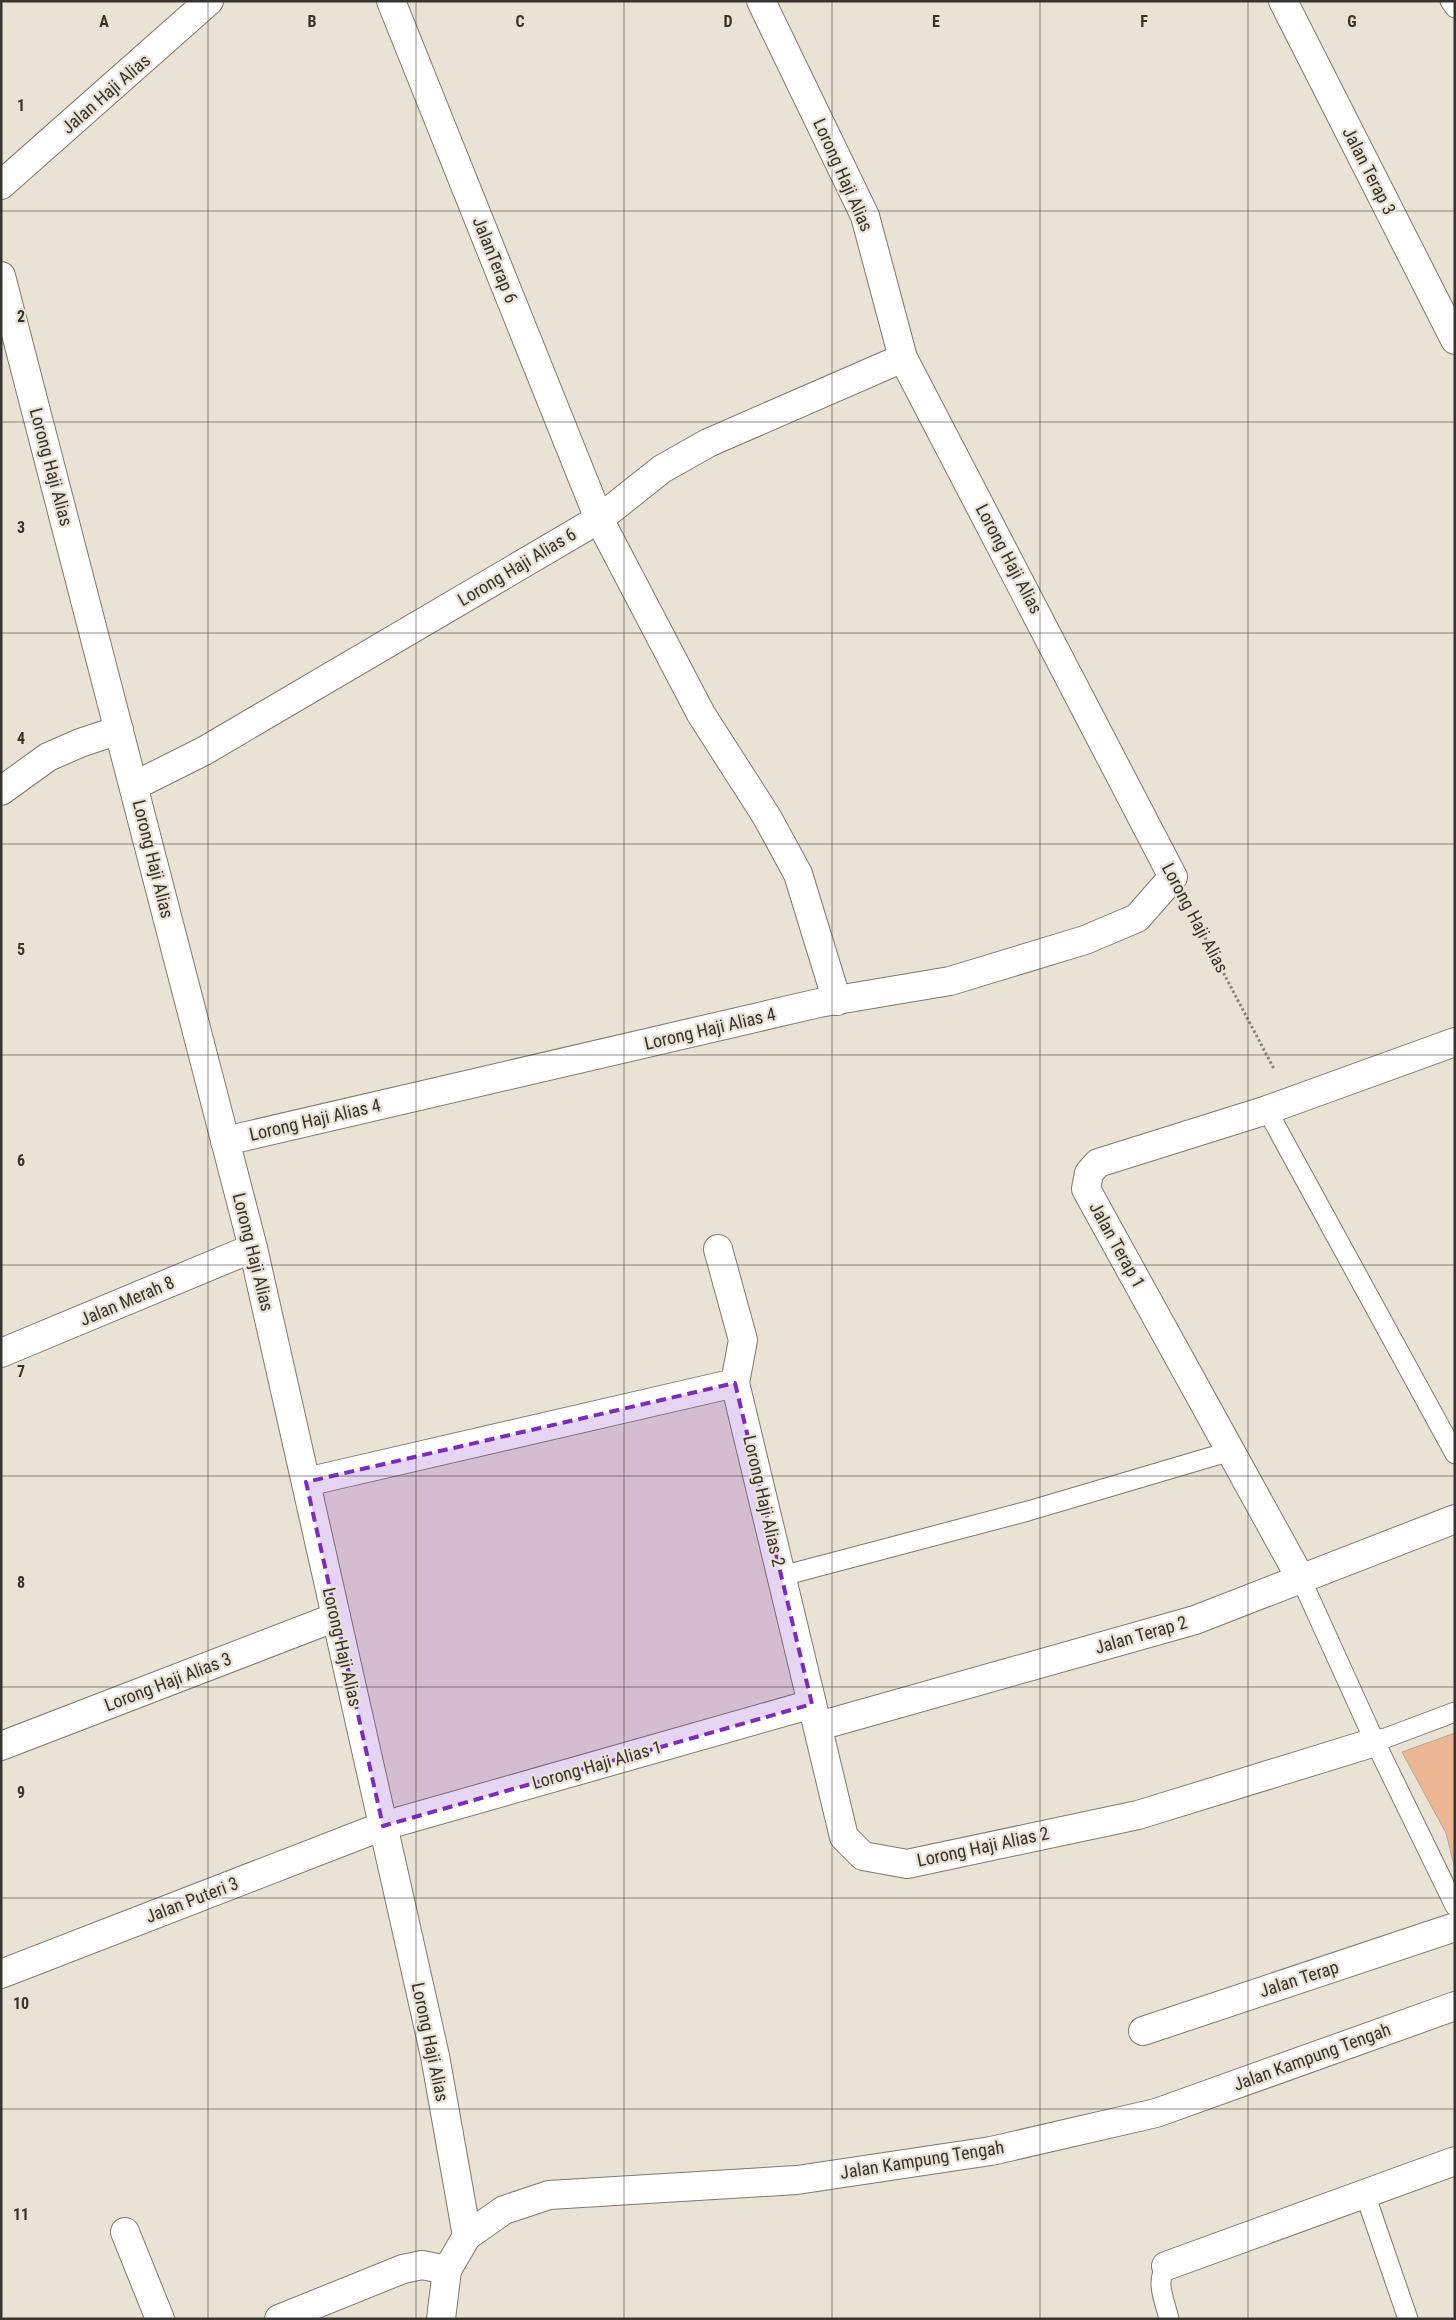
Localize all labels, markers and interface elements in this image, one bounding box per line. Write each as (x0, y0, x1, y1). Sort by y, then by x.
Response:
text: A (99, 12, 109, 31)
text: B (308, 12, 317, 31)
text: C (515, 12, 525, 31)
text: D (723, 12, 733, 31)
text: E (932, 12, 940, 31)
text: F (1140, 12, 1148, 31)
text: G (1347, 12, 1357, 31)
street label: Jalan Haji Alias (57, 49, 154, 138)
text: 1 (17, 96, 25, 115)
street label: Lorong Haji Alias (809, 115, 878, 234)
street label: Jalan Terap 3 (1338, 124, 1400, 218)
street label: JalanTerap 6 (469, 214, 522, 306)
text: 2 (17, 307, 25, 326)
street label: Lorong Haji Alias (26, 406, 77, 528)
street label: Lorong Haji Alias (972, 500, 1047, 617)
text: 3 (17, 518, 25, 537)
street label: Lorong Haji Alias 6 (454, 523, 580, 610)
text: 4 (17, 729, 25, 748)
street label: Lorong Haji Alias (129, 798, 178, 920)
street label: Lorong Haji Alias (1158, 859, 1233, 976)
text: 5 (17, 940, 25, 959)
street label: Lorong Haji Alias 4 (642, 1003, 778, 1054)
street label: Lorong Haji Alias 4 (247, 1094, 383, 1145)
text: 6 (17, 1151, 25, 1170)
street label: Lorong Haji Alias (229, 1191, 278, 1313)
street label: Jalan Terap 1 (1085, 1198, 1150, 1291)
street label: Jalan Merah 8 (76, 1271, 177, 1330)
text: 7 (17, 1362, 25, 1381)
street label: Lorong Haji Alias 2 (739, 1433, 790, 1569)
text: 8 (17, 1573, 25, 1592)
street label: Lorong Haji Alias (319, 1585, 366, 1708)
street label: Jalan Terap 2 (1092, 1611, 1190, 1658)
street label: Lorong Haji Alias 3 (101, 1648, 234, 1715)
street label: Lorong Haji Alias 1 (529, 1736, 664, 1793)
text: 9 (17, 1783, 25, 1802)
street label: Lorong Haji Alias 2 (915, 1822, 1051, 1871)
street label: Jalan Puteri 3 (142, 1872, 241, 1927)
street label: Jalan Terap (1257, 1956, 1341, 2001)
street label: Lorong Haji Alias (408, 1980, 453, 2103)
text: 10 (13, 1994, 29, 2013)
street label: Jalan Kampung Tengah (1230, 2018, 1393, 2095)
street label: Jalan Kampung Tengah (838, 2136, 1005, 2183)
text: 11 (13, 2205, 29, 2224)

